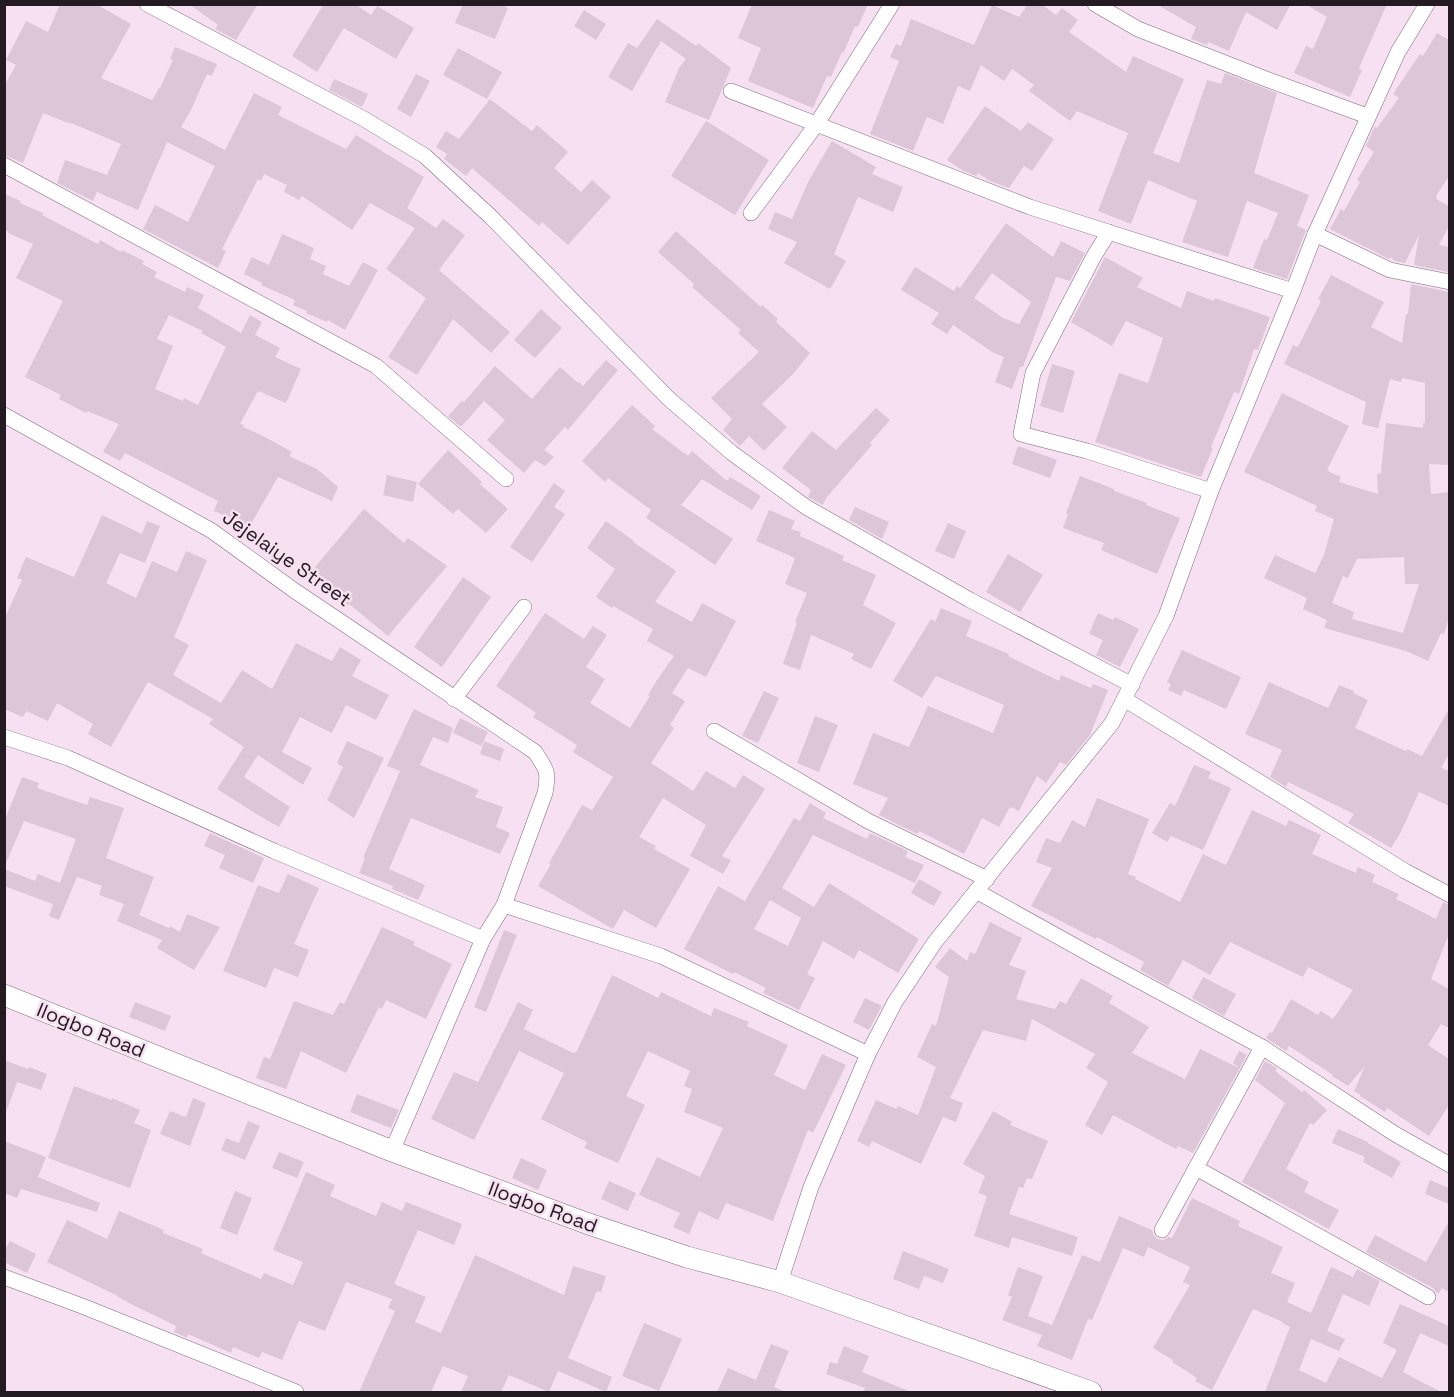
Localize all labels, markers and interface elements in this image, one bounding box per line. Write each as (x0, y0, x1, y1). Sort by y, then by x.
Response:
street label: Jejelaiye Street (217, 504, 357, 612)
street label: Ilogbo Road (33, 997, 149, 1063)
street label: Ilogbo Road (485, 1175, 601, 1239)

